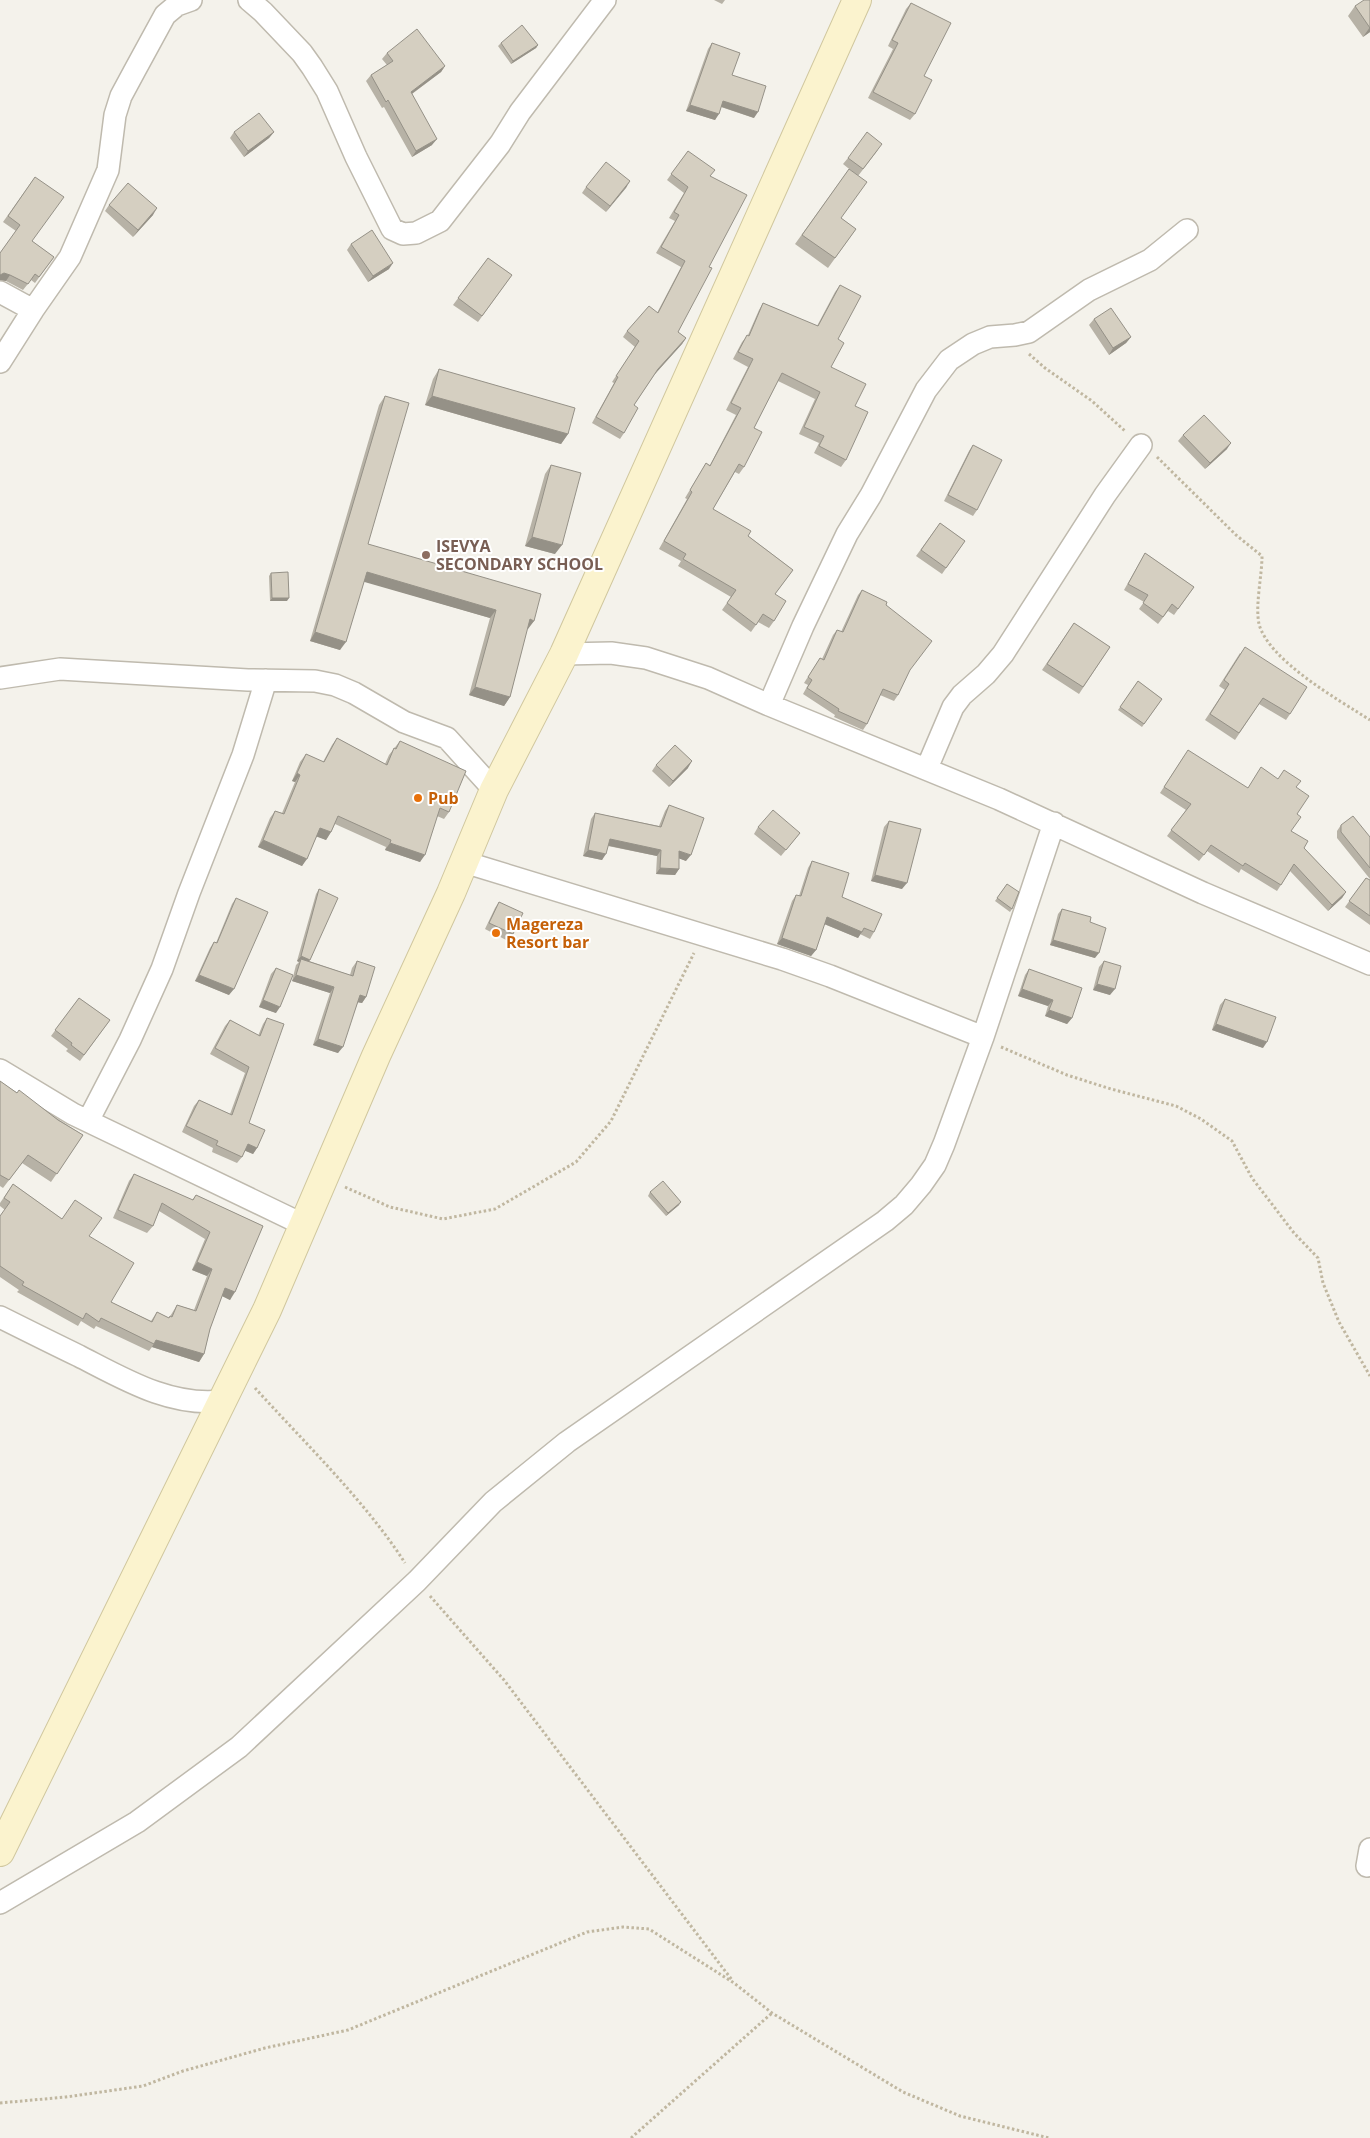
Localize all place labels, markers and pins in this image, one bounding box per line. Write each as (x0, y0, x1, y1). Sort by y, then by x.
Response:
place label: ISEVYA SECONDARY SCHOOL (436, 535, 603, 575)
marker: ISEVYA SECONDARY SCHOOL (420, 549, 432, 561)
place label: Pub (428, 787, 459, 809)
marker: Pub (412, 792, 424, 804)
place label: Magereza Resort bar (506, 913, 589, 953)
marker: Magereza Resort bar (490, 927, 502, 939)

